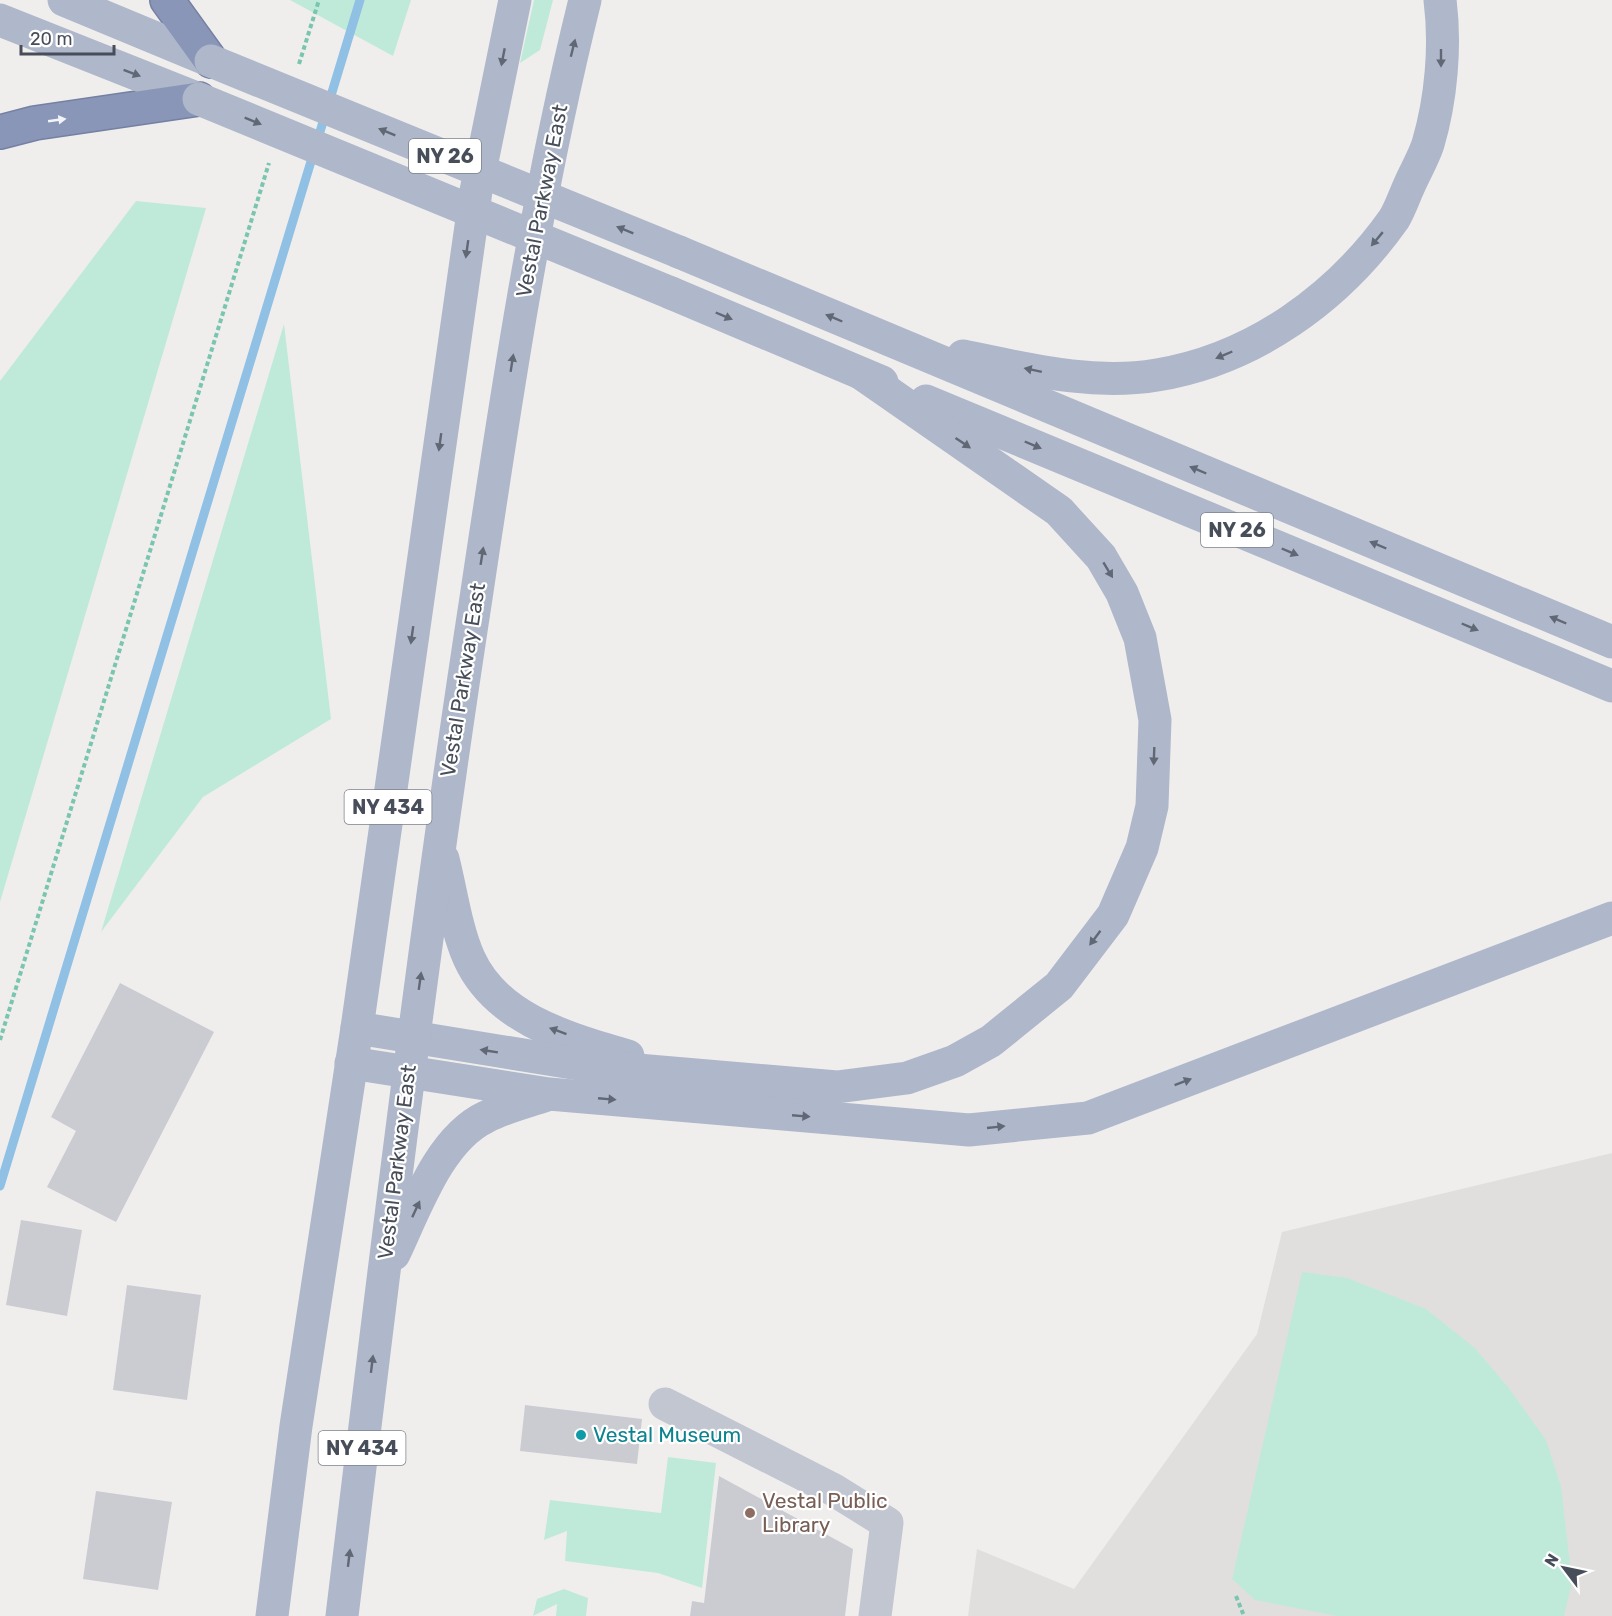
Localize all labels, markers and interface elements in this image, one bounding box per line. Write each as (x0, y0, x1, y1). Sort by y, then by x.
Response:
scale bar (21, 18, 114, 56)
text: 20 m (30, 28, 72, 50)
one-way arrow (569, 39, 579, 58)
one-way arrow (498, 48, 507, 67)
one-way arrow (1436, 49, 1446, 68)
one-way arrow (123, 69, 141, 79)
street label: Vestal Parkway East (511, 102, 572, 300)
one-way arrow (48, 115, 67, 124)
one-way arrow (244, 117, 262, 126)
one-way arrow (377, 127, 395, 137)
road number: NY 26 (409, 139, 481, 173)
one-way arrow (616, 225, 634, 235)
one-way arrow (1371, 231, 1384, 247)
one-way arrow (463, 240, 472, 259)
one-way arrow (716, 311, 733, 320)
one-way arrow (825, 313, 843, 323)
one-way arrow (1215, 350, 1233, 360)
one-way arrow (507, 354, 516, 373)
one-way arrow (1024, 365, 1043, 375)
one-way arrow (435, 433, 444, 452)
one-way arrow (954, 437, 970, 449)
one-way arrow (1024, 440, 1042, 450)
one-way arrow (1189, 465, 1207, 474)
road number: NY 26 (1201, 513, 1273, 547)
one-way arrow (1369, 540, 1387, 549)
one-way arrow (478, 546, 487, 565)
one-way arrow (1282, 548, 1299, 557)
one-way arrow (1103, 562, 1114, 578)
street label: Vestal Parkway East (435, 581, 490, 779)
one-way arrow (1549, 615, 1567, 624)
one-way arrow (1462, 622, 1480, 632)
one-way arrow (408, 626, 417, 645)
one-way arrow (1149, 747, 1158, 766)
road number: NY 434 (344, 790, 432, 824)
one-way arrow (1090, 931, 1102, 946)
one-way arrow (415, 971, 424, 990)
one-way arrow (549, 1026, 567, 1036)
one-way arrow (480, 1046, 499, 1055)
street label: Vestal Parkway East (372, 1063, 421, 1261)
one-way arrow (1175, 1076, 1193, 1086)
one-way arrow (598, 1094, 617, 1104)
one-way arrow (792, 1111, 811, 1120)
one-way arrow (986, 1122, 1005, 1132)
one-way arrow (411, 1200, 420, 1217)
one-way arrow (367, 1355, 377, 1374)
place label: Vestal Museum (593, 1422, 741, 1447)
marker: Vestal Museum (574, 1428, 588, 1442)
road number: NY 434 (318, 1431, 406, 1465)
place label: Vestal Public Library (762, 1488, 888, 1537)
marker: Vestal Public Library (743, 1506, 757, 1520)
north arrow (1534, 1538, 1594, 1598)
one-way arrow (344, 1548, 354, 1567)
text: N (1541, 1550, 1563, 1570)

